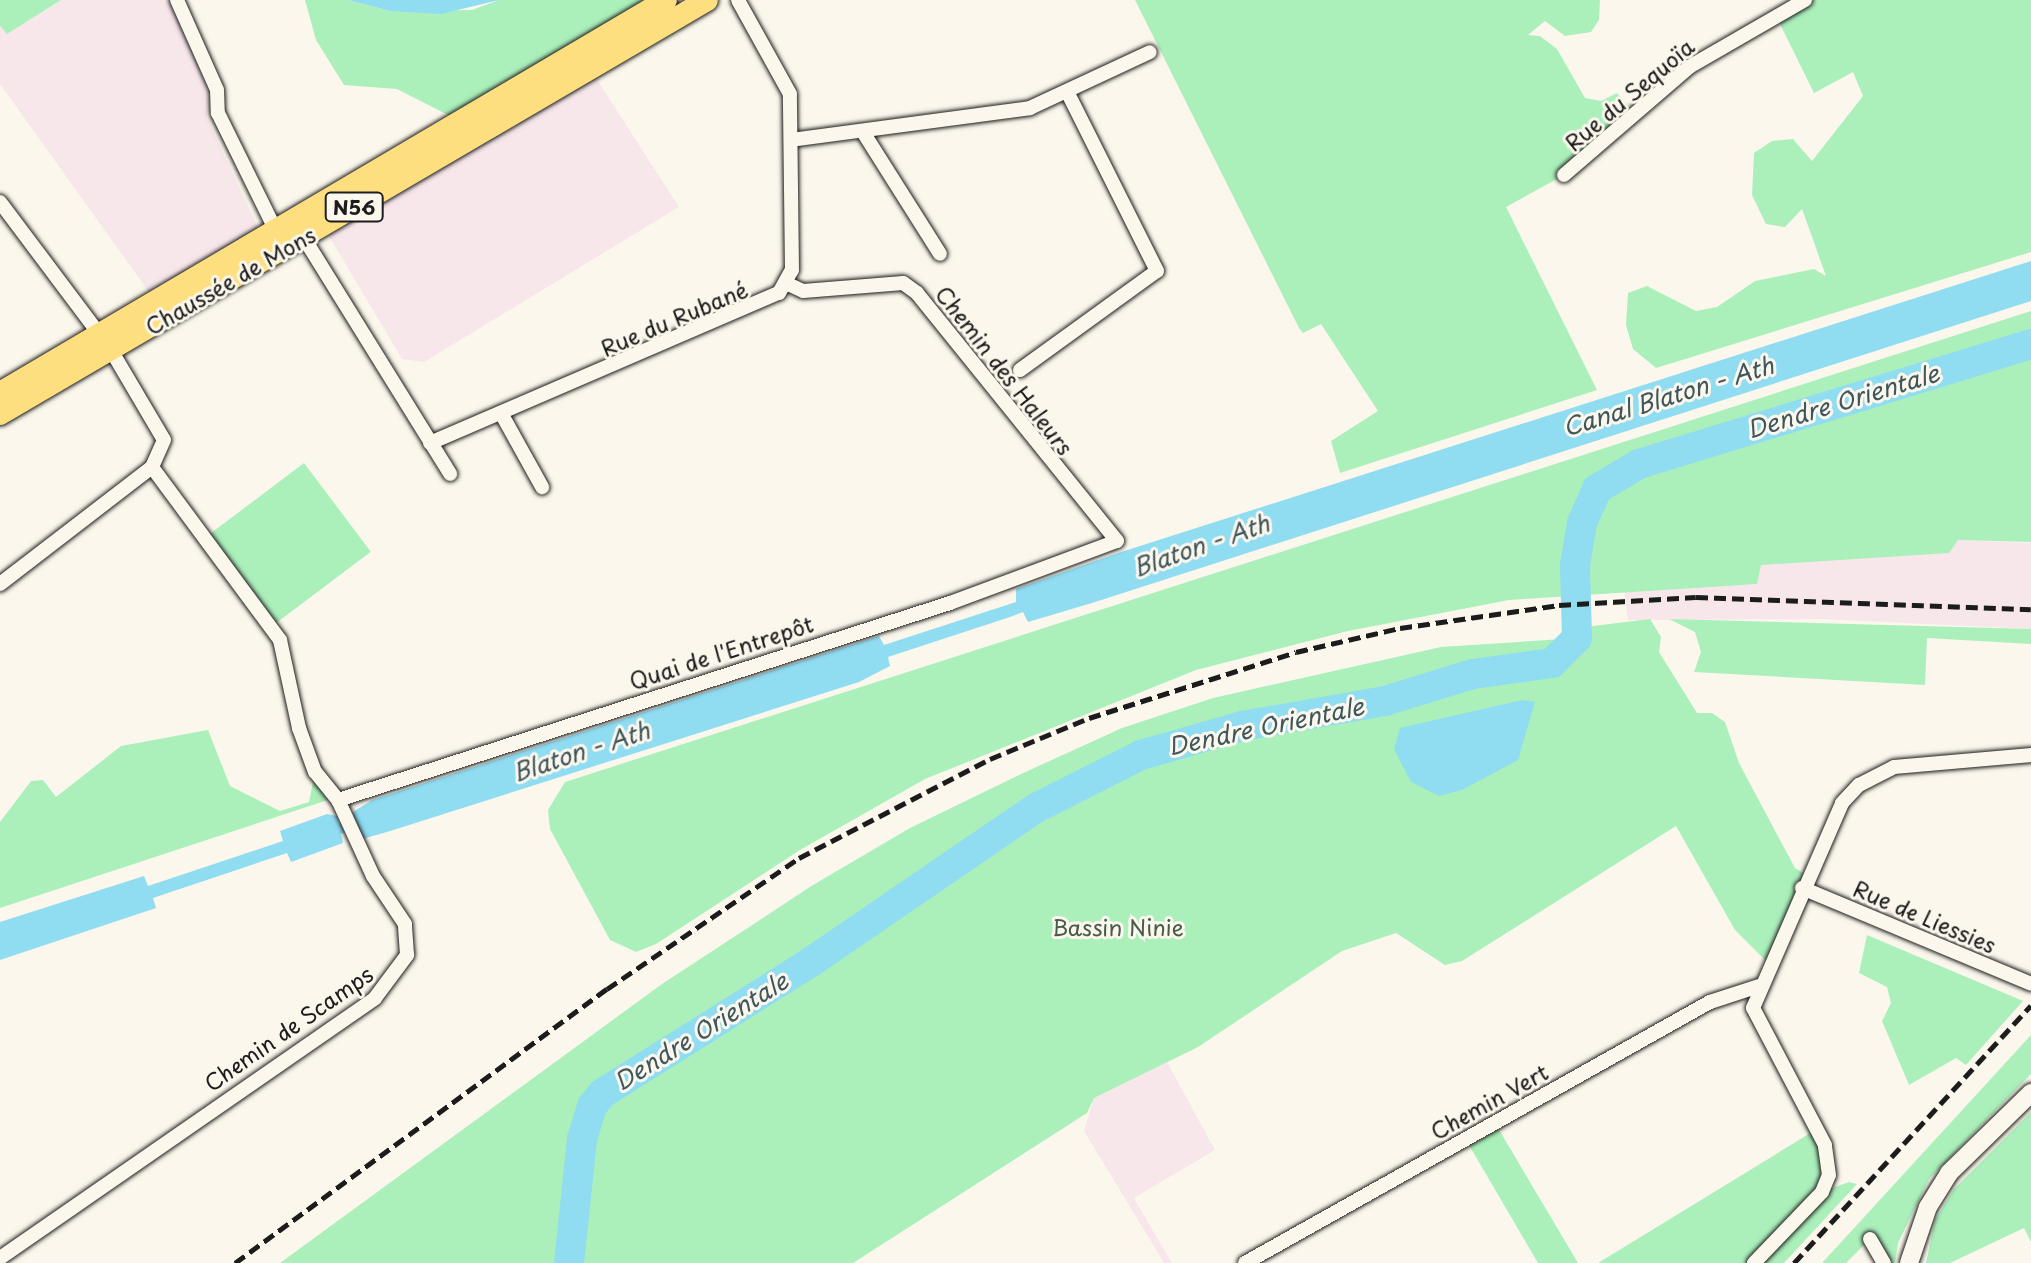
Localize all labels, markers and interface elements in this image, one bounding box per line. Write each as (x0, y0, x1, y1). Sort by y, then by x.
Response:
street label: Rue du Sequoïa (1558, 31, 1700, 157)
road number: N56 (324, 191, 384, 223)
street label: Chaussée de Mons (139, 220, 321, 340)
street label: Rue du Rubané (595, 275, 753, 361)
street label: Chemin des Haleurs (930, 280, 1080, 460)
water label: Canal Blaton - Ath (1559, 350, 1777, 442)
water label: Dendre Orientale (1743, 358, 1943, 444)
water label: Blaton - Ath (1129, 508, 1273, 582)
street label: Quai de l'Entrepôt (625, 610, 817, 694)
water label: Dendre Orientale (1165, 691, 1367, 761)
water label: Blaton - Ath (508, 715, 654, 787)
street label: Rue de Liessies (1848, 873, 2002, 959)
park label: Bassin Ninie (1052, 914, 1184, 940)
street label: Chemin de Scamps (198, 959, 378, 1097)
water label: Dendre Orientale (609, 966, 793, 1096)
street label: Chemin Vert (1426, 1058, 1552, 1144)

